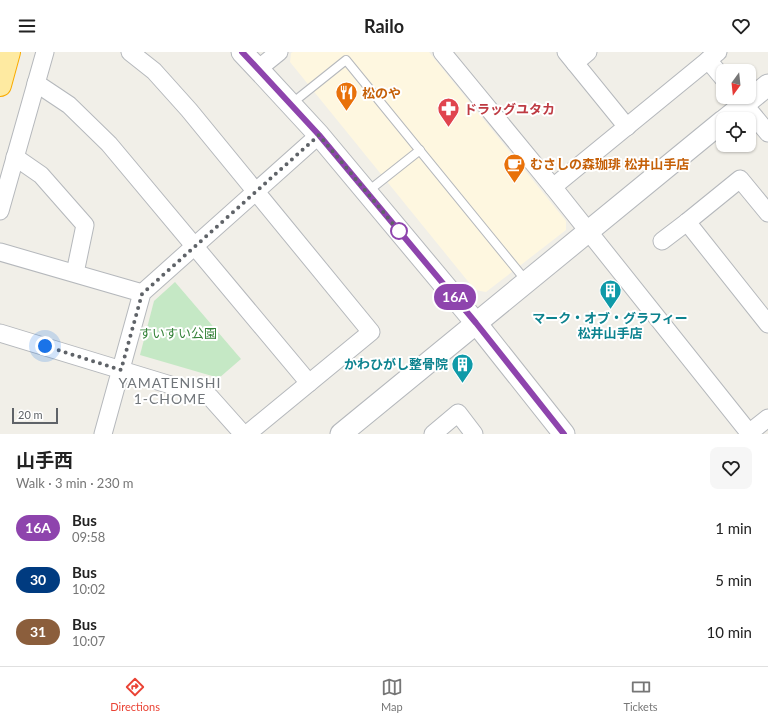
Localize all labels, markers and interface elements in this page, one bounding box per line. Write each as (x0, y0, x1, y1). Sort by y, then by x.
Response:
icon: menu (16, 15, 38, 37)
text: Railo (364, 15, 404, 37)
icon: heart (730, 15, 752, 37)
north arrow (716, 64, 756, 104)
map controls (716, 64, 756, 152)
restaurant icon: 松のや (333, 80, 359, 113)
place label: 松のや (362, 85, 401, 101)
pharmacy icon: ドラッグユタカ (436, 96, 462, 129)
place label: ドラッグユタカ (464, 101, 555, 117)
button: locate (716, 112, 756, 152)
cafe icon: むさしの森珈琲 松井山手店 (502, 151, 528, 184)
place label: むさしの森珈琲 松井山手店 (530, 156, 689, 172)
unlabelled marker (390, 222, 408, 240)
building icon: マーク・オブ・グラフィー 松井山手店 (597, 277, 623, 310)
line badge: 16A (432, 284, 478, 310)
text: 16A (442, 288, 468, 305)
place label: マーク・オブ・グラフィー 松井山手店 (532, 310, 688, 341)
park label: すいすい公園 (139, 325, 217, 341)
your location (35, 336, 55, 356)
building icon: かわひがし整骨院 (450, 351, 476, 384)
place label: かわひがし整骨院 (344, 356, 448, 372)
district label: YAMATENISHI 1-CHOME (119, 374, 221, 407)
scale bar (12, 406, 58, 425)
text: 20 m (18, 408, 43, 421)
button: heart (710, 447, 752, 489)
text: 山手西 (16, 448, 73, 471)
text: Walk · 3 min · 230 m (16, 475, 134, 491)
text: Bus (72, 511, 97, 529)
text: 16A (25, 519, 51, 536)
text: 1 min (715, 519, 752, 537)
text: 09:58 (72, 529, 105, 545)
text: Bus (72, 563, 97, 581)
text: 30 (30, 571, 46, 588)
text: 5 min (715, 571, 752, 589)
text: 10:02 (72, 581, 105, 597)
text: Bus (72, 615, 97, 633)
text: 31 (30, 623, 46, 640)
text: 10 min (706, 623, 752, 641)
text: 10:07 (72, 633, 105, 649)
tab: Directions (110, 676, 160, 713)
tab: Map (381, 676, 403, 713)
tab: Tickets (623, 676, 658, 713)

